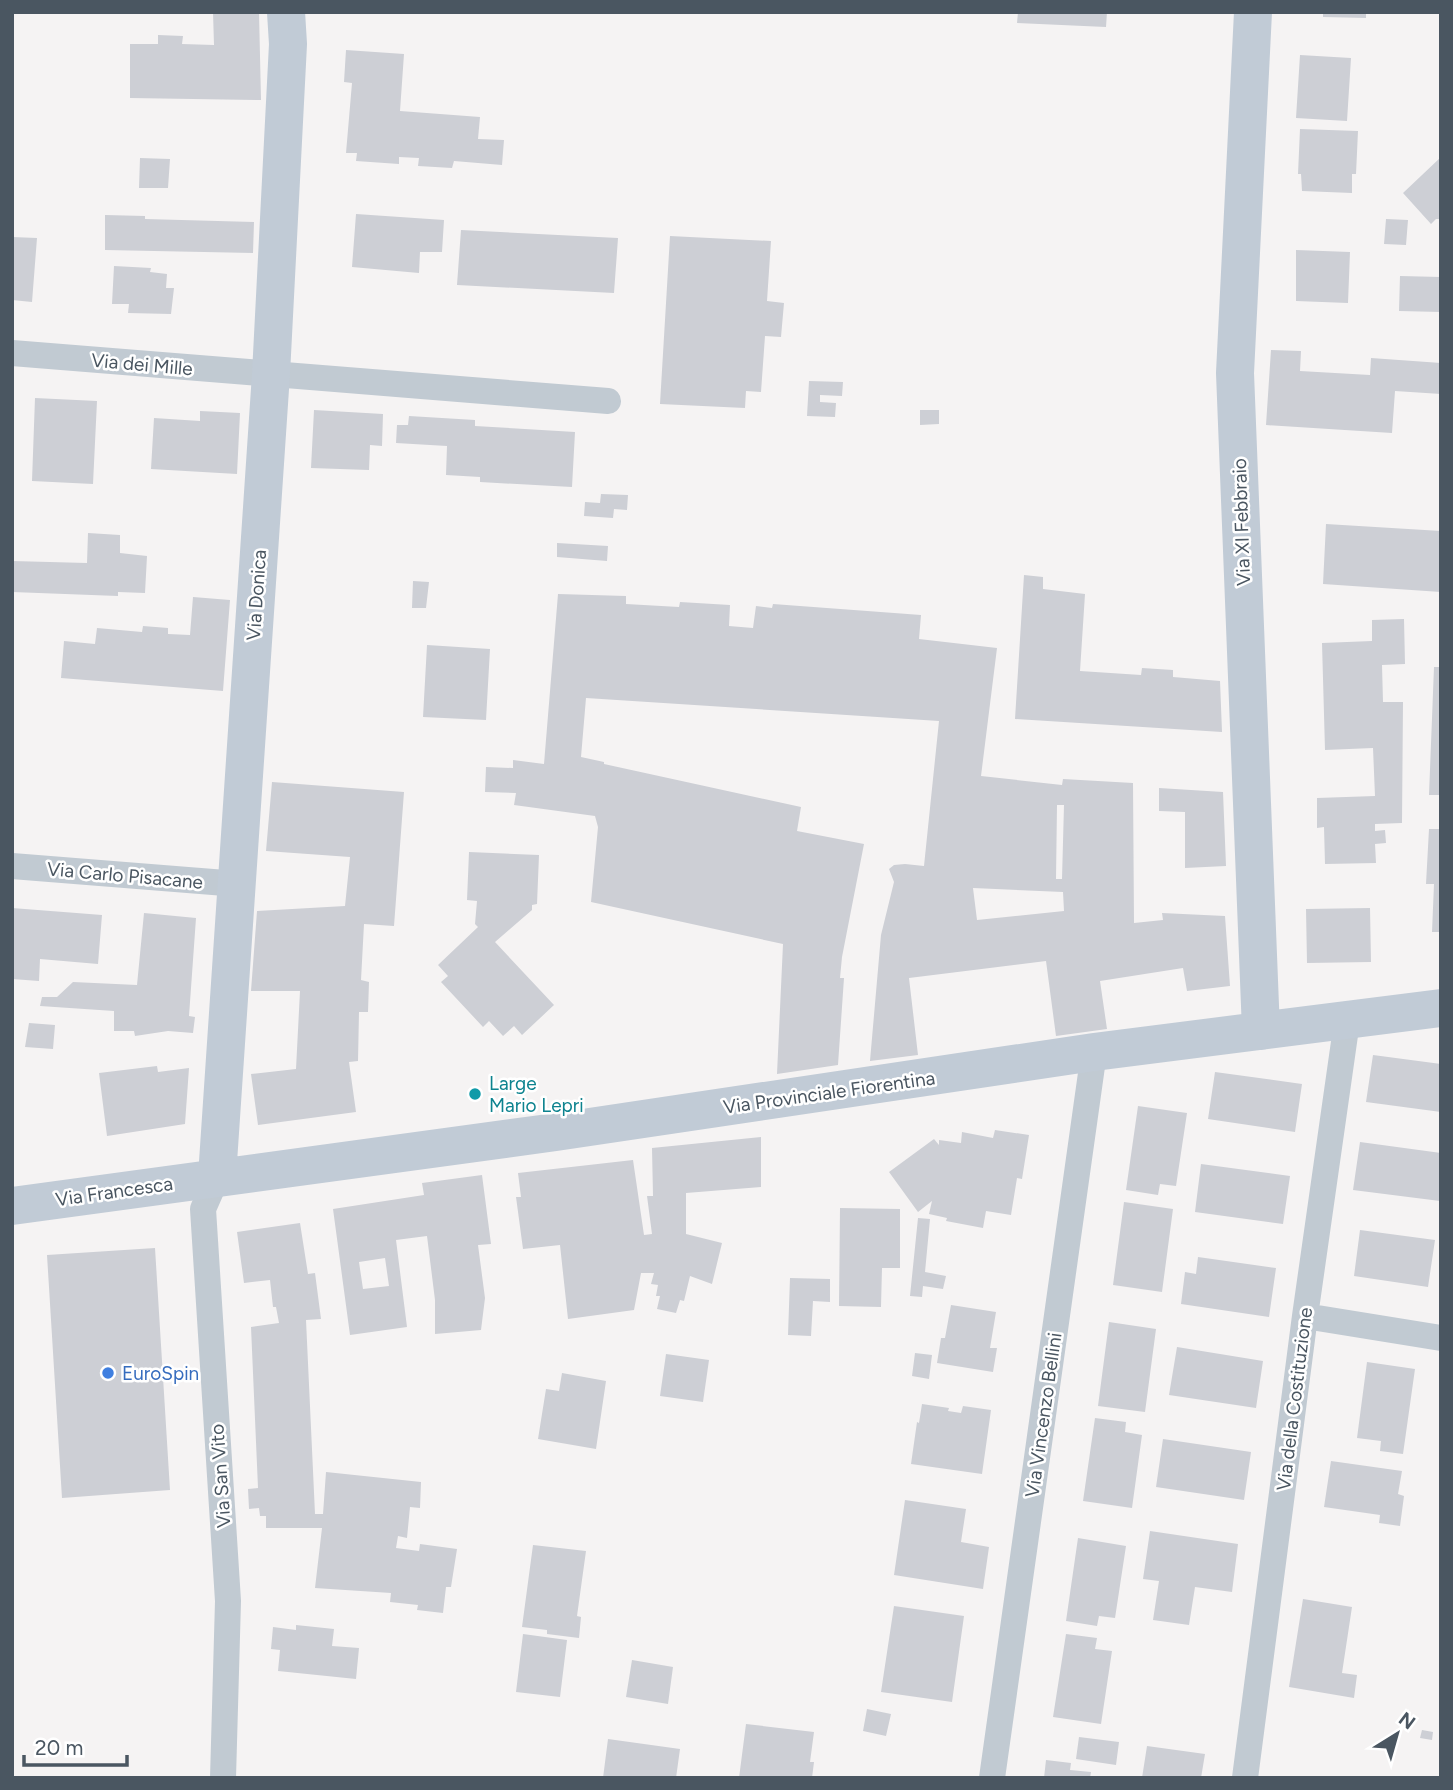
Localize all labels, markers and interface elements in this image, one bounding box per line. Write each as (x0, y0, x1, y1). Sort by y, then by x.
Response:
street label: Via dei Mille (90, 349, 194, 380)
street label: Via XI Febbraio (1228, 458, 1255, 586)
street label: Via Donica (242, 549, 271, 641)
street label: Via Carlo Pisacane (46, 857, 204, 894)
street label: Via Provinciale Fiorentina (722, 1066, 936, 1119)
place label: Large Mario Lepri (489, 1072, 584, 1117)
marker: Large Mario Lepri (467, 1086, 483, 1102)
street label: Via Francesca (54, 1172, 174, 1211)
street label: Via della Costituzione (1272, 1306, 1317, 1492)
street label: Via Vincenzo Bellini (1021, 1331, 1066, 1499)
place label: EuroSpin (122, 1362, 199, 1385)
marker: EuroSpin (100, 1365, 116, 1381)
street label: Via San Vito (205, 1423, 236, 1529)
north arrow (1362, 1699, 1432, 1769)
text: N (1394, 1707, 1420, 1734)
scale bar (24, 1724, 128, 1768)
text: 20 m (35, 1735, 83, 1760)

